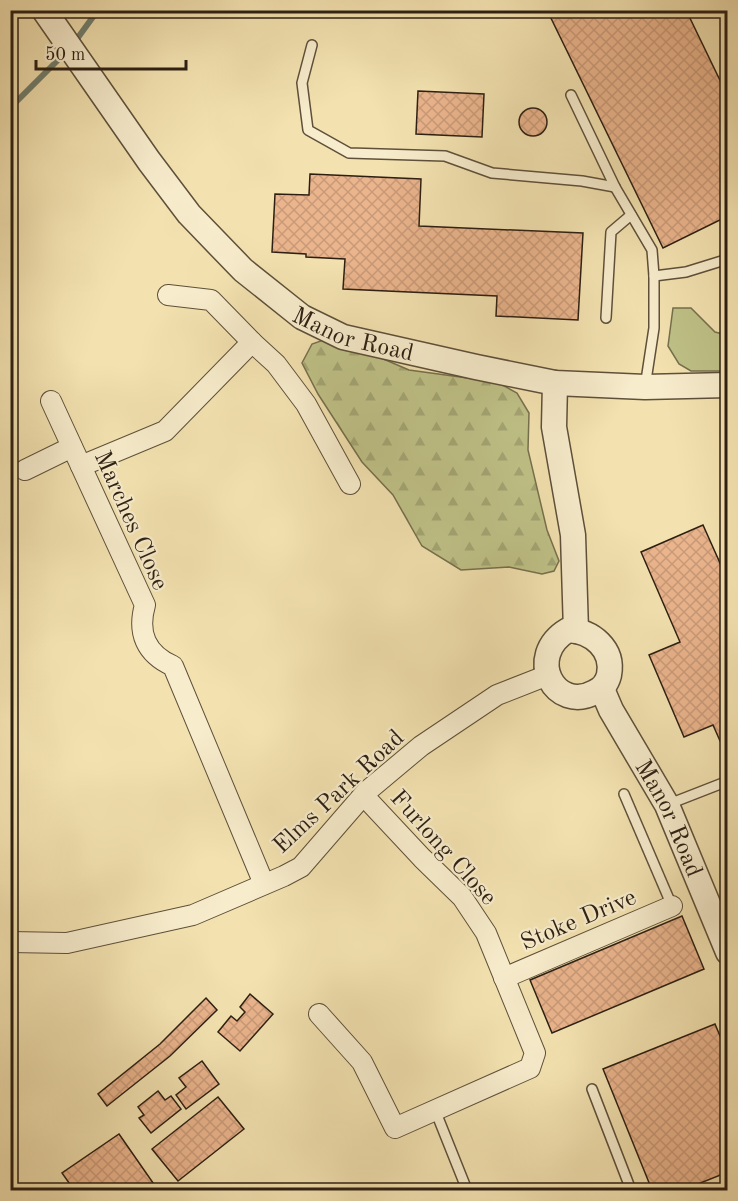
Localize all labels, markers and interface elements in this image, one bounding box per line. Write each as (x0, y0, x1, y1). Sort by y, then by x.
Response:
scale bar (36, 33, 186, 71)
text: 50 m (45, 46, 85, 64)
street label: Manor Road (288, 304, 416, 367)
street label: Marches Close (89, 448, 172, 594)
street label: Elms Park Road (269, 726, 409, 859)
street label: Manor Road (629, 756, 705, 881)
street label: Furlong Close (385, 786, 500, 911)
street label: Stoke Drive (517, 886, 640, 956)

